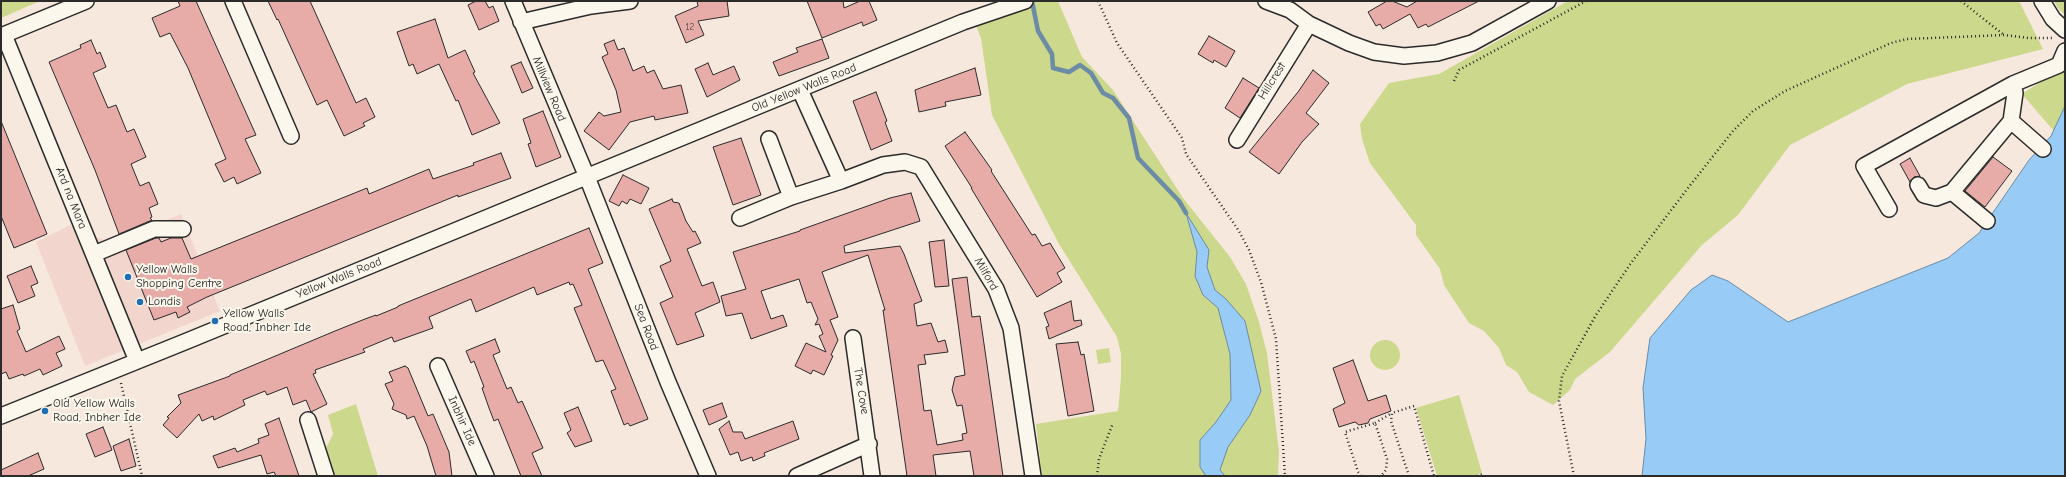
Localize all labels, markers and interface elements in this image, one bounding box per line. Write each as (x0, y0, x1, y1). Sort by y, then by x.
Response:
house number: 12 (685, 21, 695, 33)
street label: Millview Road (529, 54, 569, 124)
street label: Old Yellow Walls Road (749, 60, 859, 116)
street label: Hillcrest (1255, 60, 1289, 102)
street label: Ard na Mara (52, 165, 90, 231)
street label: Yellow Walls Road (294, 254, 384, 302)
street label: Milford (971, 255, 1001, 293)
place label: Yellow Walls Shopping Centre (136, 263, 222, 291)
marker: Yellow Walls Shopping Centre (123, 272, 133, 282)
place label: Londis (148, 295, 181, 309)
marker: Londis (135, 297, 145, 307)
street label: Sea Road (631, 302, 661, 352)
place label: Yellow Walls Road, Inbher Ide (223, 307, 311, 335)
marker: Yellow Walls Road, Inbher Ide (210, 316, 220, 326)
street label: The Cove (850, 367, 872, 415)
street label: Inbhir Ide (445, 394, 479, 448)
place label: Old Yellow Walls Road, Inbher Ide (53, 397, 141, 425)
marker: Old Yellow Walls Road, Inbher Ide (40, 406, 50, 416)

